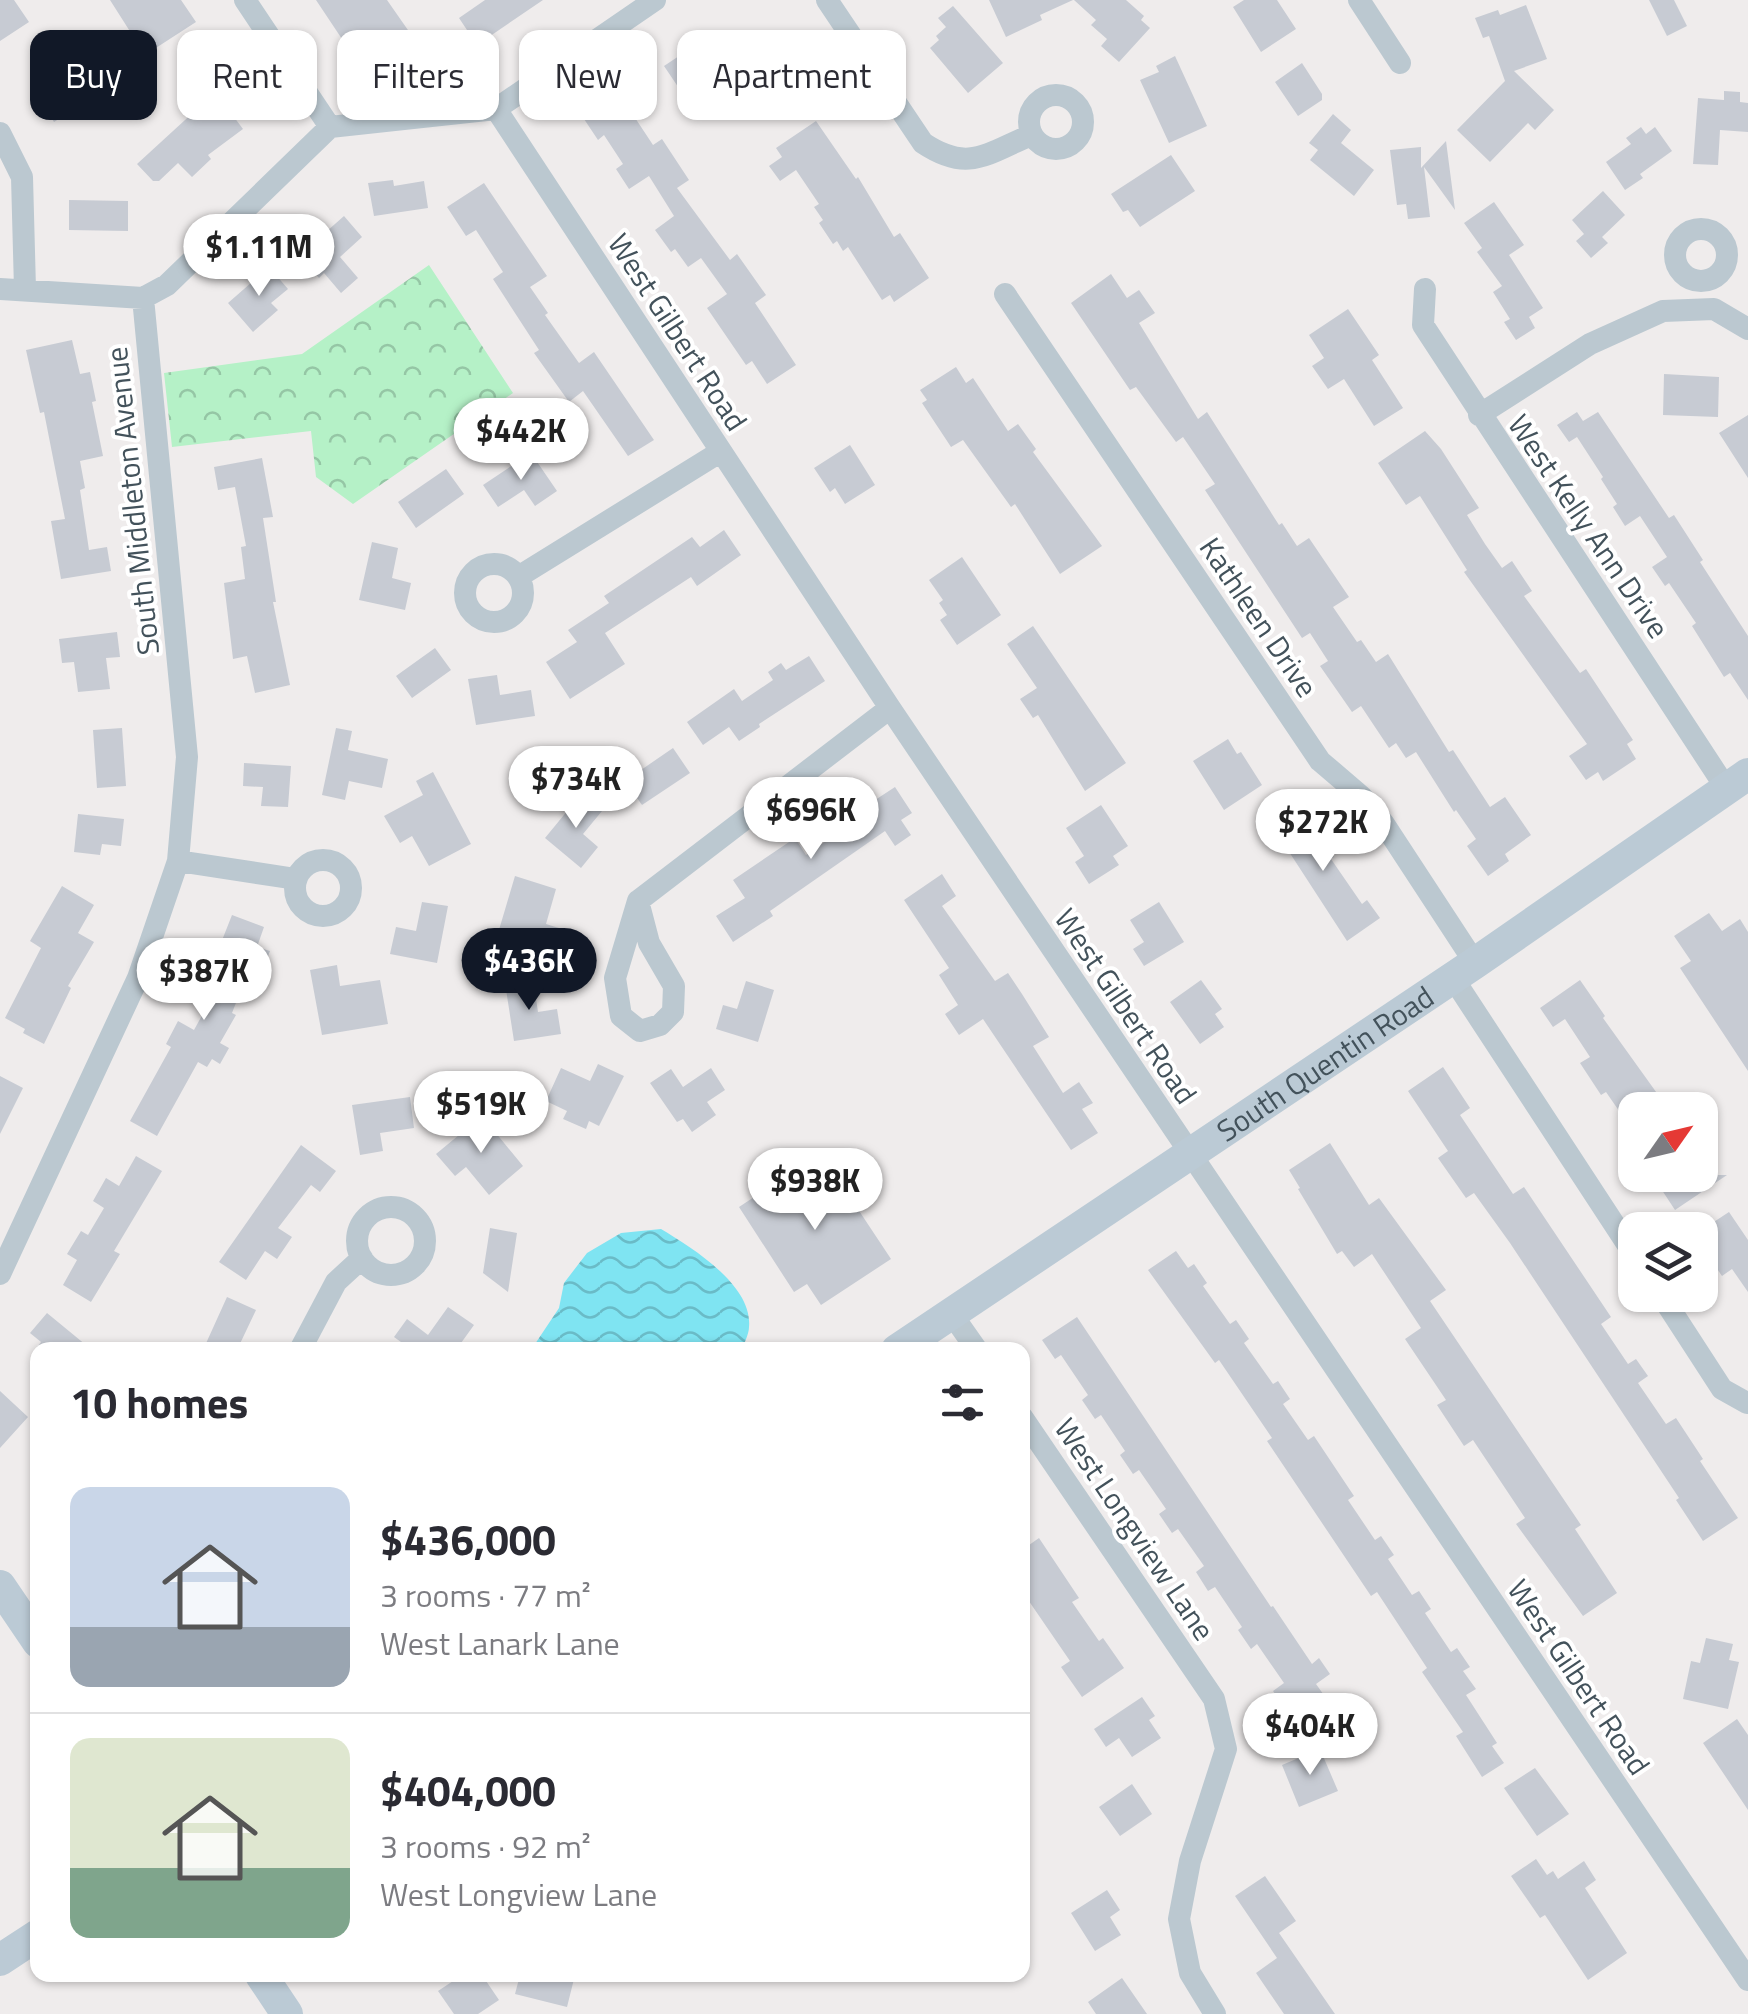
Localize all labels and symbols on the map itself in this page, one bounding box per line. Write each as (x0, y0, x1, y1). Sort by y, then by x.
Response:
pin: $1.11M (178, 214, 340, 299)
street label: West Gilbert Road (597, 224, 759, 440)
street label: South Middleton Avenue (93, 345, 171, 657)
pin: $442K (451, 398, 591, 483)
street label: West Kelly Ann Drive (1497, 405, 1681, 647)
street label: Kathleen Drive (1188, 528, 1330, 706)
pin: $734K (506, 746, 646, 831)
pin: $696K (741, 777, 881, 862)
pin: $272K (1253, 789, 1393, 874)
street label: West Gilbert Road (1043, 899, 1209, 1113)
pin: $436K (459, 928, 599, 1013)
pin: $387K (134, 938, 274, 1023)
street label: South Quentin Road (1207, 974, 1443, 1153)
pin: $519K (411, 1071, 551, 1156)
north arrow (1618, 1092, 1718, 1192)
pin: $938K (745, 1148, 885, 1233)
street label: West Longview Lane (1043, 1408, 1227, 1650)
street label: West Gilbert Road (1496, 1570, 1662, 1784)
pin: $404K (1240, 1693, 1380, 1778)

